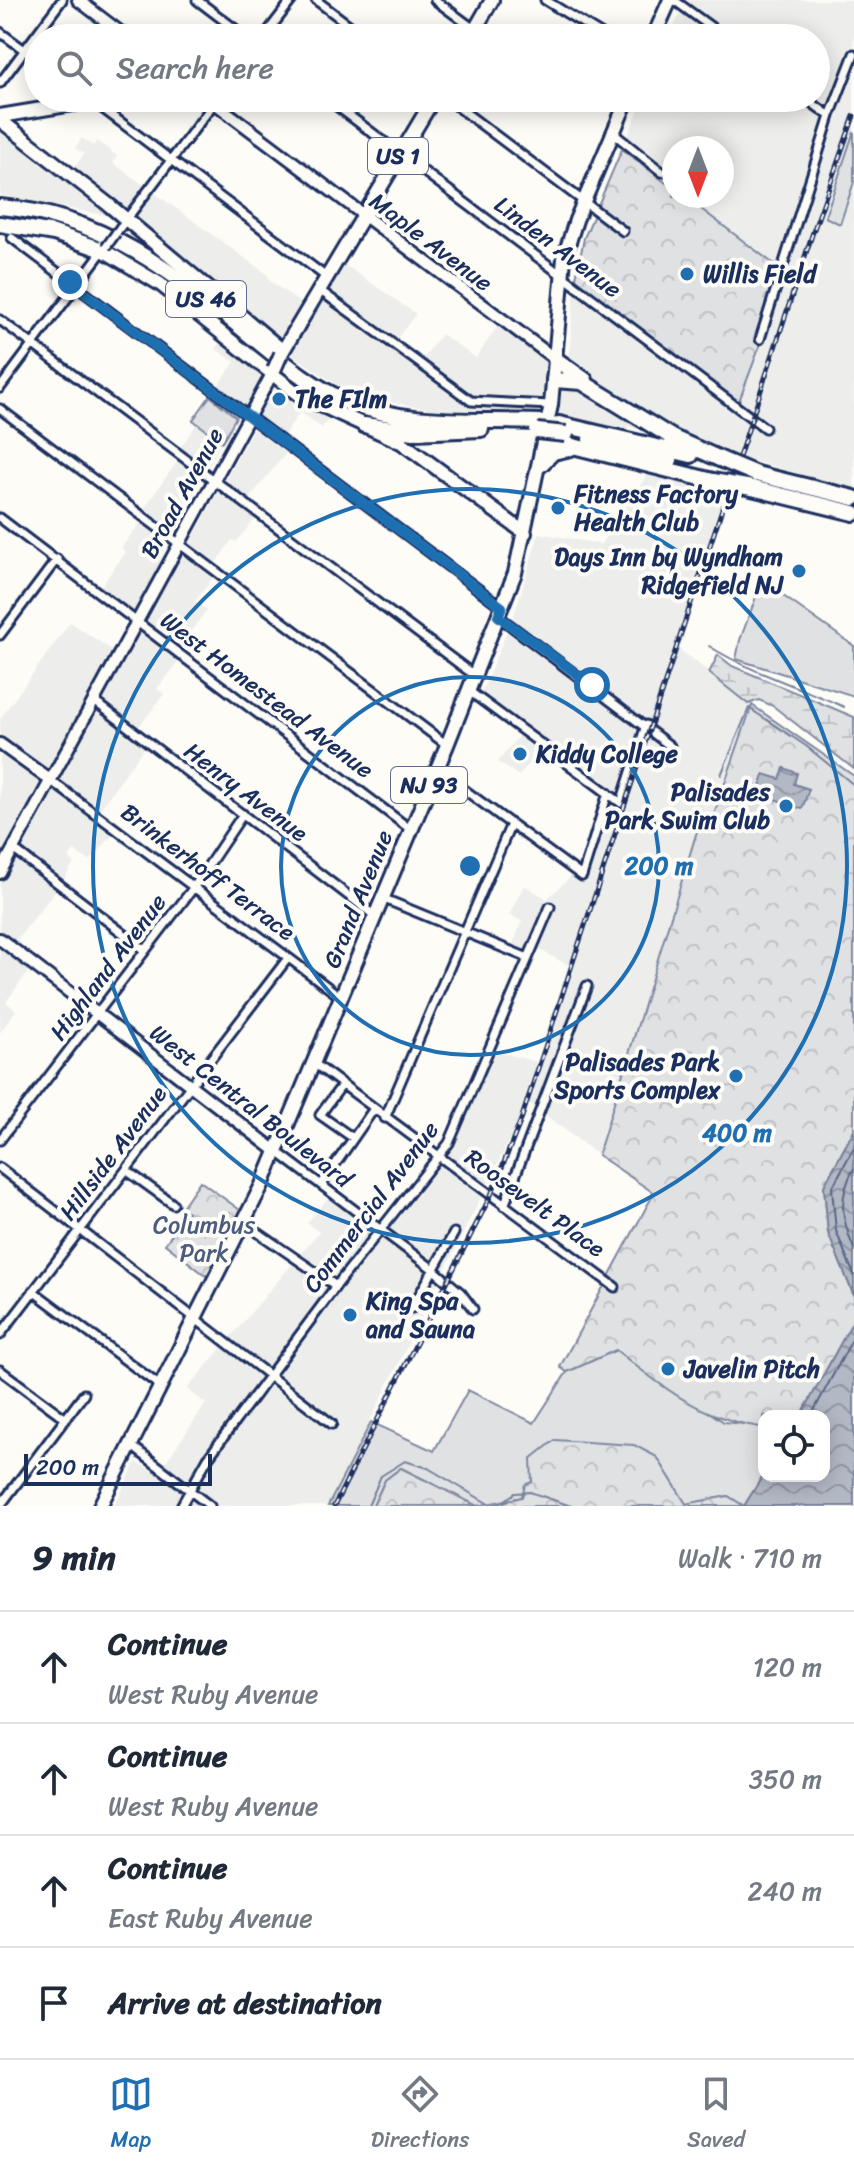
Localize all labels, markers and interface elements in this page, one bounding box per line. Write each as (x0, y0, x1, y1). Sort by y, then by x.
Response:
search box (24, 24, 830, 112)
text: Search here (116, 41, 274, 95)
icon: search (52, 46, 96, 90)
north arrow (662, 136, 734, 208)
road number: US 1 (368, 138, 428, 174)
street label: Maple Avenue (360, 181, 502, 303)
street label: Linden Avenue (485, 185, 631, 309)
place label: Willis Field (703, 253, 818, 295)
route end (52, 264, 88, 300)
marker: Willis Field (678, 265, 696, 283)
road number: US 46 (166, 281, 246, 317)
place label: The FIlm (295, 378, 387, 420)
marker: The FIlm (270, 390, 288, 408)
street label: Broad Avenue (129, 420, 235, 566)
place label: Fitness Factory Health Club (573, 473, 738, 543)
marker: Fitness Factory Health Club (549, 499, 567, 517)
place label: Days Inn by Wyndham Ridgefield NJ (554, 536, 785, 606)
marker: Days Inn by Wyndham Ridgefield NJ (790, 562, 808, 580)
street label: West Homestead Avenue (151, 600, 383, 790)
route start (574, 667, 610, 703)
street label: Henry Avenue (175, 731, 318, 853)
place label: Kiddy College (535, 733, 679, 775)
marker: Kiddy College (511, 745, 529, 763)
road number: NJ 93 (391, 767, 467, 803)
place label: Palisades Park Swim Club (605, 771, 771, 841)
street label: Brinkerhoff Terrace (111, 792, 305, 952)
marker: Palisades Park Swim Club (777, 797, 795, 815)
street label: Grand Avenue (311, 823, 405, 975)
text: 200 m (624, 845, 694, 887)
centre of rings (456, 852, 484, 880)
street label: Highland Avenue (38, 884, 178, 1050)
street label: West Central Boulevard (140, 1013, 364, 1201)
place label: Palisades Park Sports Complex (553, 1041, 721, 1111)
marker: Palisades Park Sports Complex (727, 1067, 745, 1085)
street label: Hillside Avenue (48, 1076, 178, 1230)
street label: Commercial Avenue (292, 1112, 450, 1302)
text: 400 m (702, 1112, 773, 1154)
street label: Roosevelt Place (456, 1137, 615, 1269)
park label: Columbus Park (153, 1204, 256, 1274)
place label: King Spa and Sauna (365, 1280, 475, 1350)
marker: King Spa and Sauna (341, 1306, 359, 1324)
place label: Javelin Pitch (682, 1348, 820, 1390)
marker: Javelin Pitch (659, 1360, 677, 1378)
map controls (758, 1410, 830, 1482)
button: locate (758, 1410, 830, 1482)
text: 200 m (36, 1448, 99, 1487)
scale bar (24, 1450, 212, 1486)
text: 9 min (32, 1528, 116, 1588)
text: Walk · 710 m (678, 1535, 822, 1581)
text: Continue (108, 1617, 227, 1671)
text: 120 m (753, 1644, 822, 1690)
icon: ahead (32, 1645, 76, 1689)
text: West Ruby Avenue (108, 1671, 318, 1717)
text: Continue (108, 1729, 227, 1783)
text: 350 m (749, 1756, 822, 1802)
icon: ahead (32, 1757, 76, 1801)
text: West Ruby Avenue (108, 1783, 318, 1829)
text: Continue (108, 1841, 227, 1895)
text: 240 m (748, 1868, 822, 1914)
icon: ahead (32, 1869, 76, 1913)
text: East Ruby Avenue (108, 1895, 313, 1941)
text: Arrive at destination (108, 1976, 382, 2030)
icon: arrive (32, 1981, 76, 2025)
tab: Map (109, 2072, 153, 2159)
tab: Directions (371, 2072, 469, 2159)
tab: Saved (687, 2072, 745, 2159)

